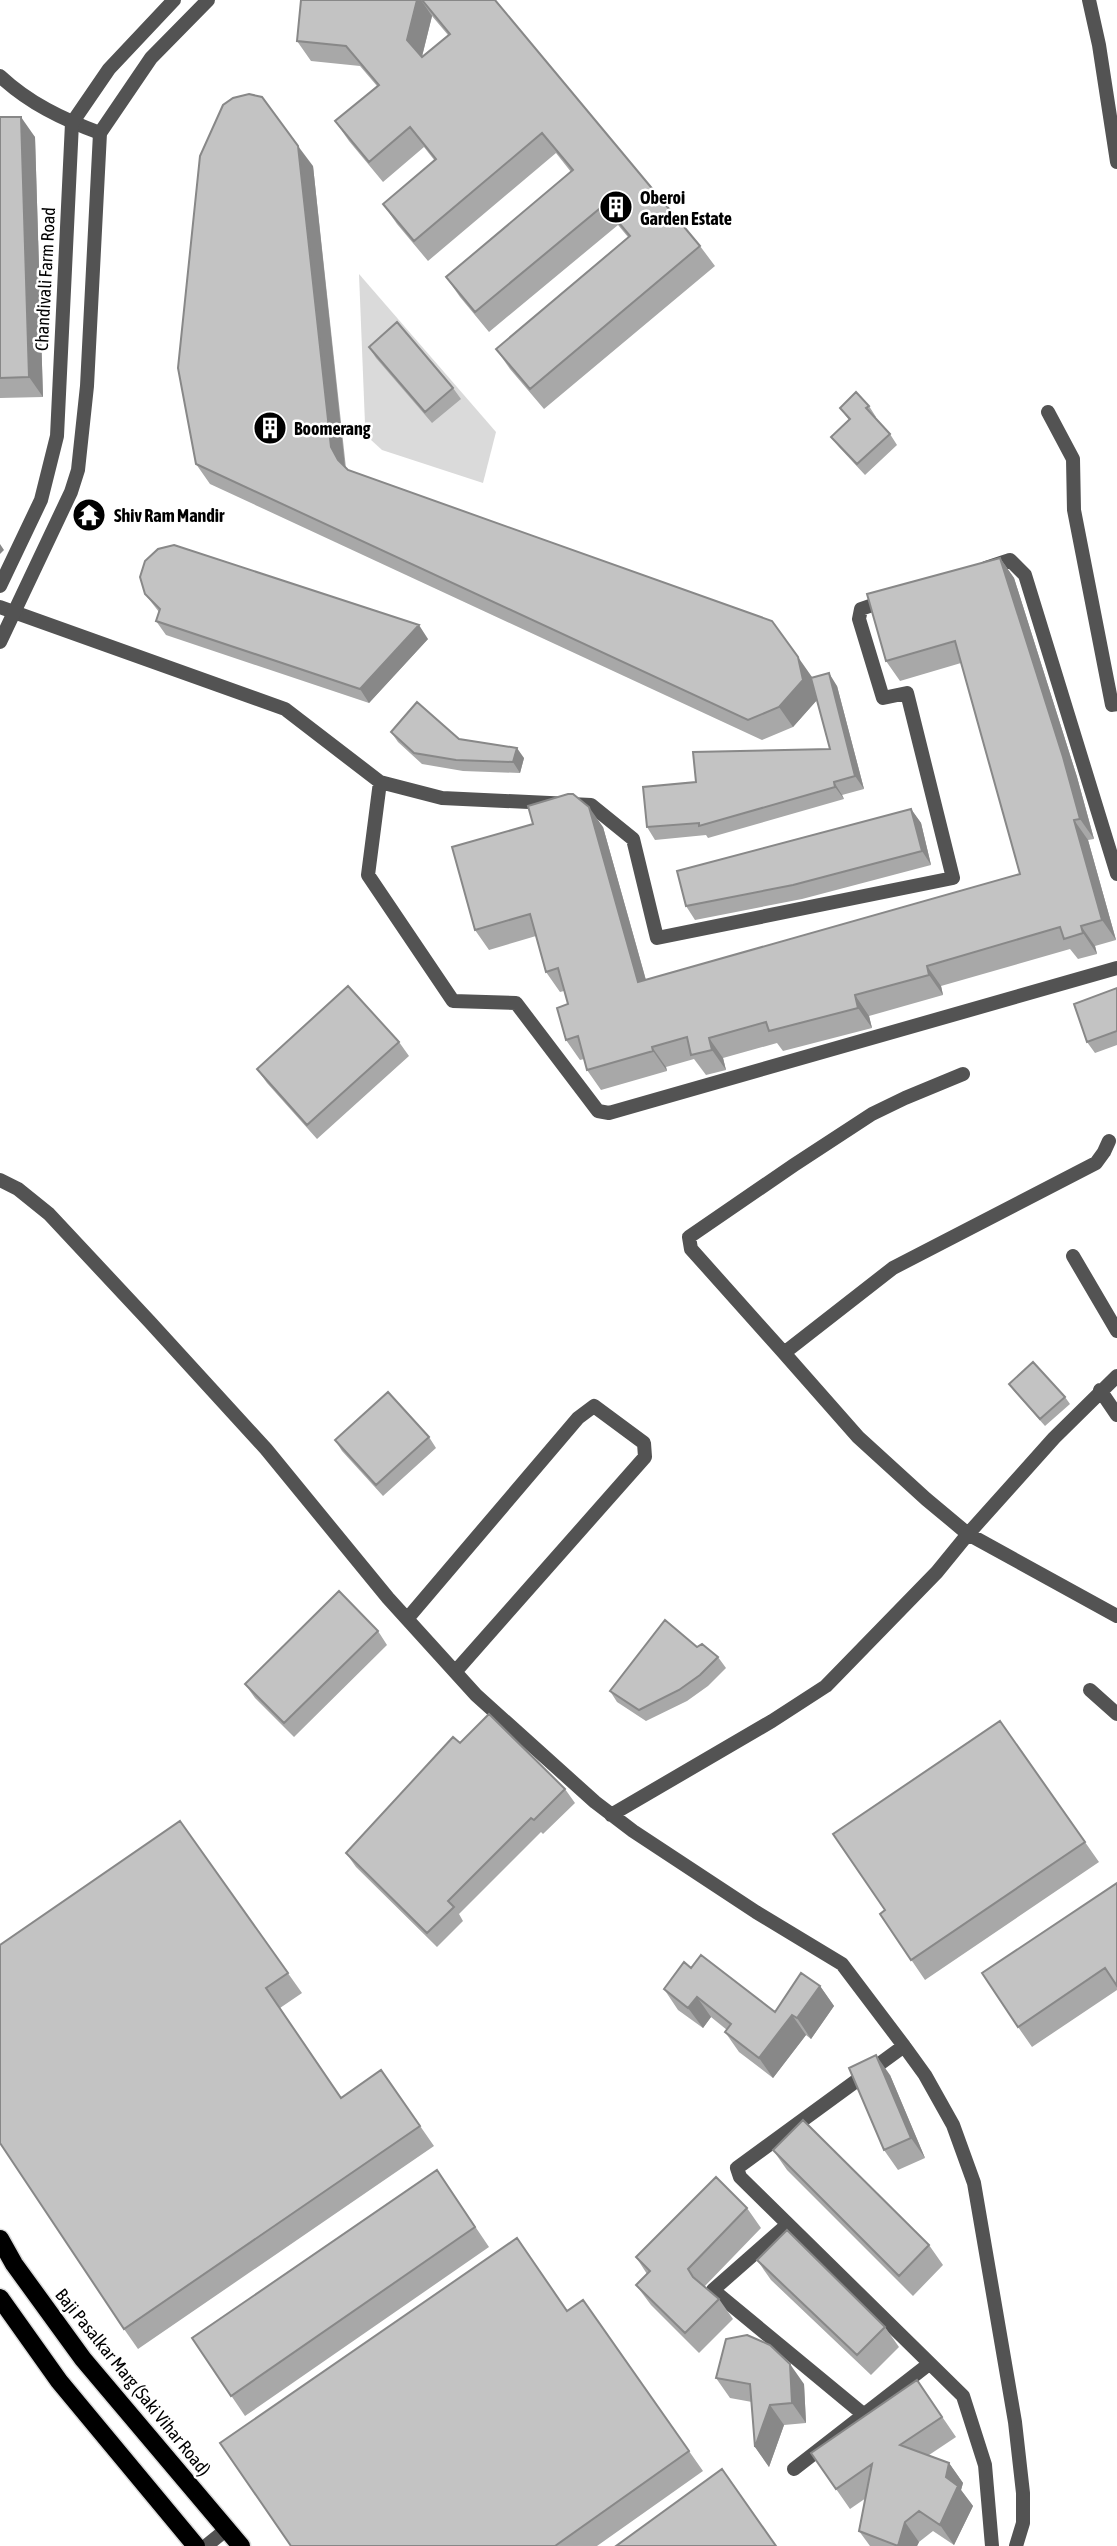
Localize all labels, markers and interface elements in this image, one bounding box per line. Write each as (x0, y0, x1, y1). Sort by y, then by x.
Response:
place label: Oberoi Garden Estate (640, 187, 732, 229)
building icon: Oberoi Garden Estate (597, 188, 635, 226)
street label: Chandivali Farm Road (31, 207, 59, 351)
building icon: Boomerang (251, 409, 289, 447)
place label: Boomerang (294, 418, 371, 439)
temple icon: Shiv Ram Mandir (70, 496, 108, 534)
place label: Shiv Ram Mandir (114, 505, 225, 526)
street label: Baji Pasalkar Marg (Saki Vihar Road) (51, 2284, 215, 2480)

